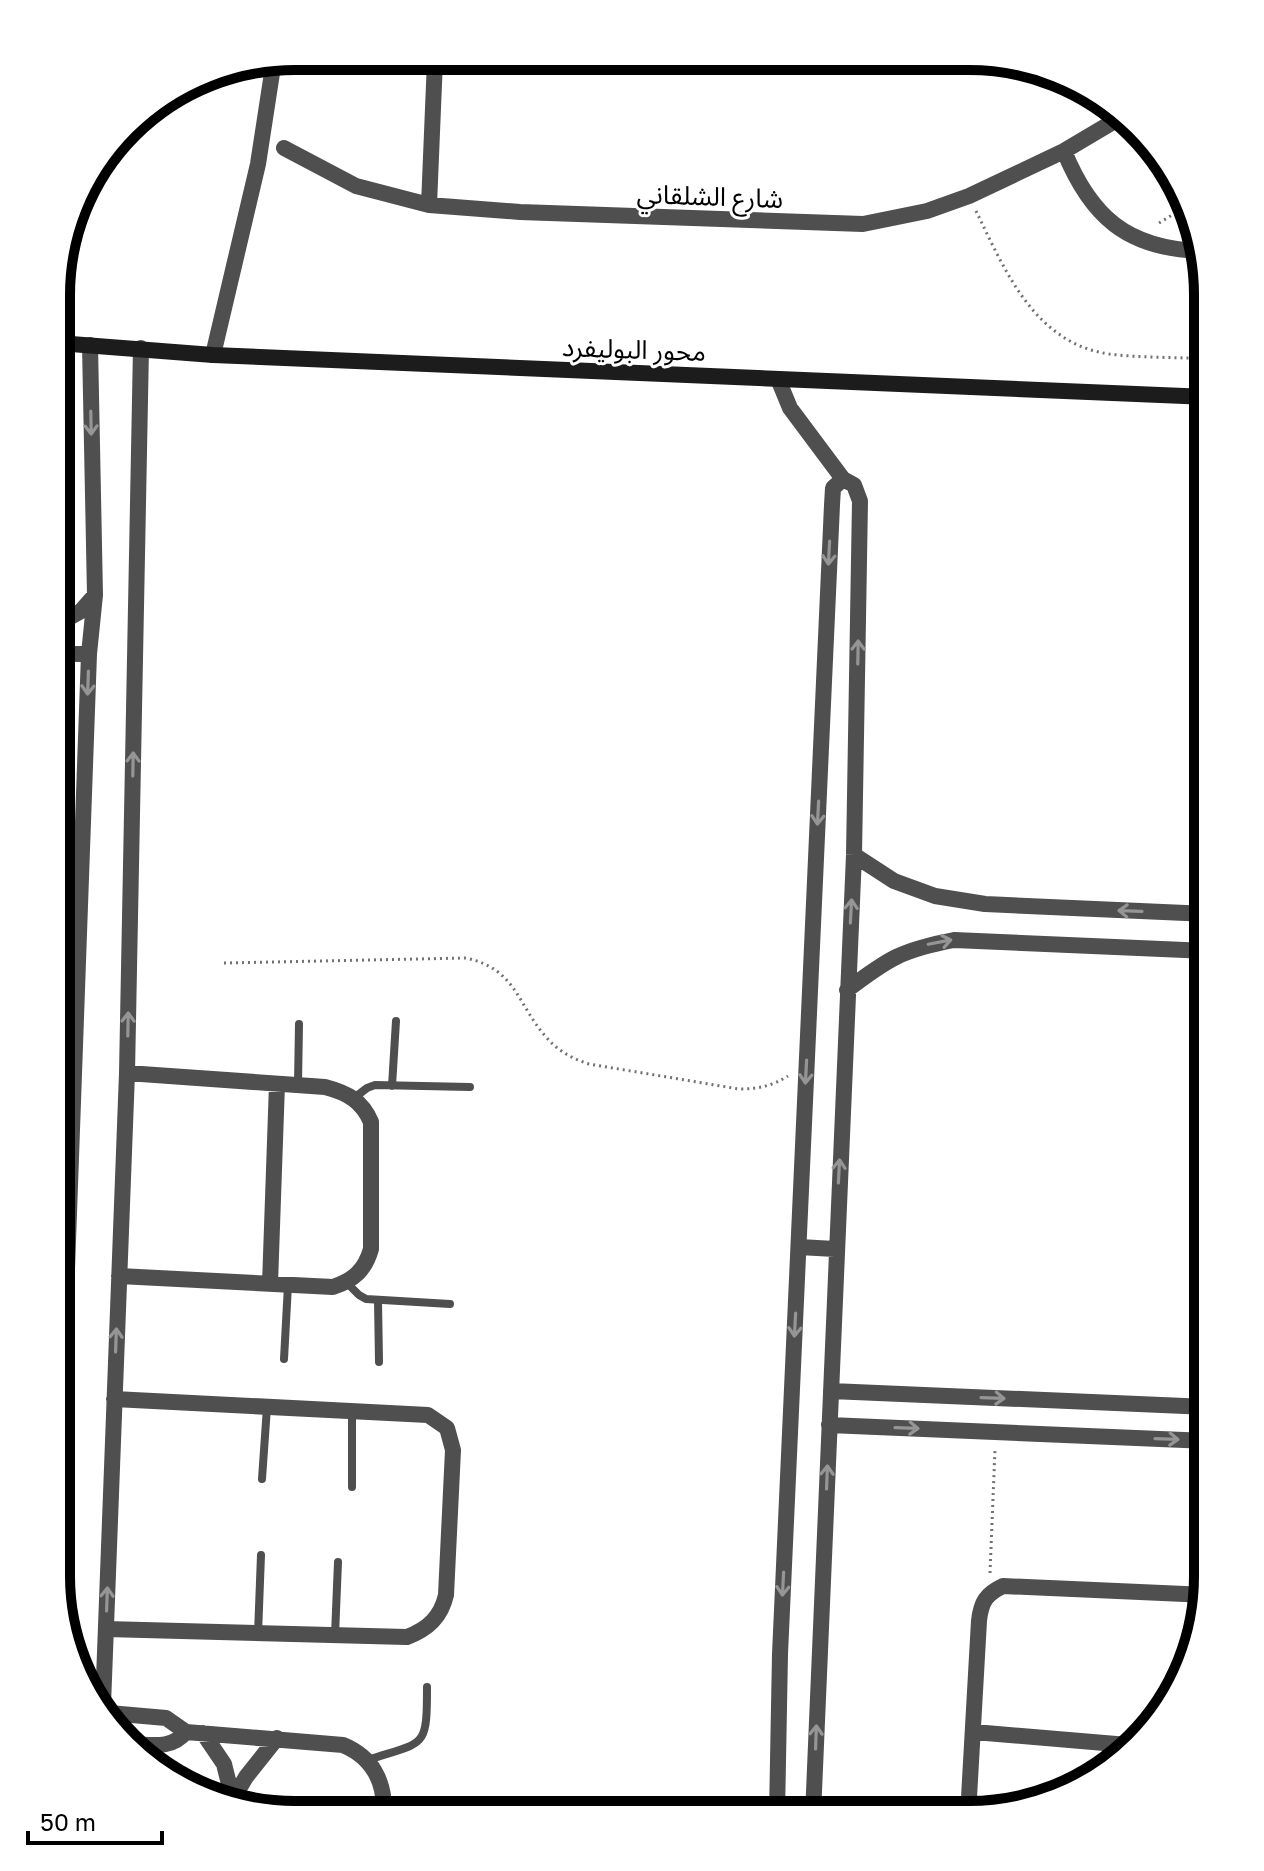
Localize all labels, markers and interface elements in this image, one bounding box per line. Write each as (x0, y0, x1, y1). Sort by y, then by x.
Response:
street label: شارع الشلقاني (636, 178, 784, 219)
street label: محور البوليفرد (562, 331, 706, 367)
one-way arrow (84, 409, 99, 436)
one-way arrow (822, 539, 837, 566)
one-way arrow (850, 639, 865, 666)
one-way arrow (80, 669, 95, 696)
one-way arrow (125, 751, 141, 778)
one-way arrow (810, 799, 825, 826)
one-way arrow (844, 899, 859, 925)
one-way arrow (1117, 903, 1144, 918)
one-way arrow (927, 934, 952, 949)
one-way arrow (120, 1011, 135, 1038)
one-way arrow (799, 1058, 814, 1085)
one-way arrow (831, 1158, 846, 1185)
one-way arrow (787, 1311, 802, 1338)
one-way arrow (109, 1327, 124, 1354)
one-way arrow (979, 1391, 1006, 1406)
one-way arrow (893, 1421, 920, 1436)
one-way arrow (1153, 1432, 1180, 1447)
one-way arrow (819, 1464, 834, 1491)
one-way arrow (775, 1570, 790, 1597)
one-way arrow (99, 1586, 114, 1613)
one-way arrow (808, 1724, 823, 1751)
scale bar (28, 1795, 162, 1845)
text: 50 m (40, 1807, 96, 1836)

